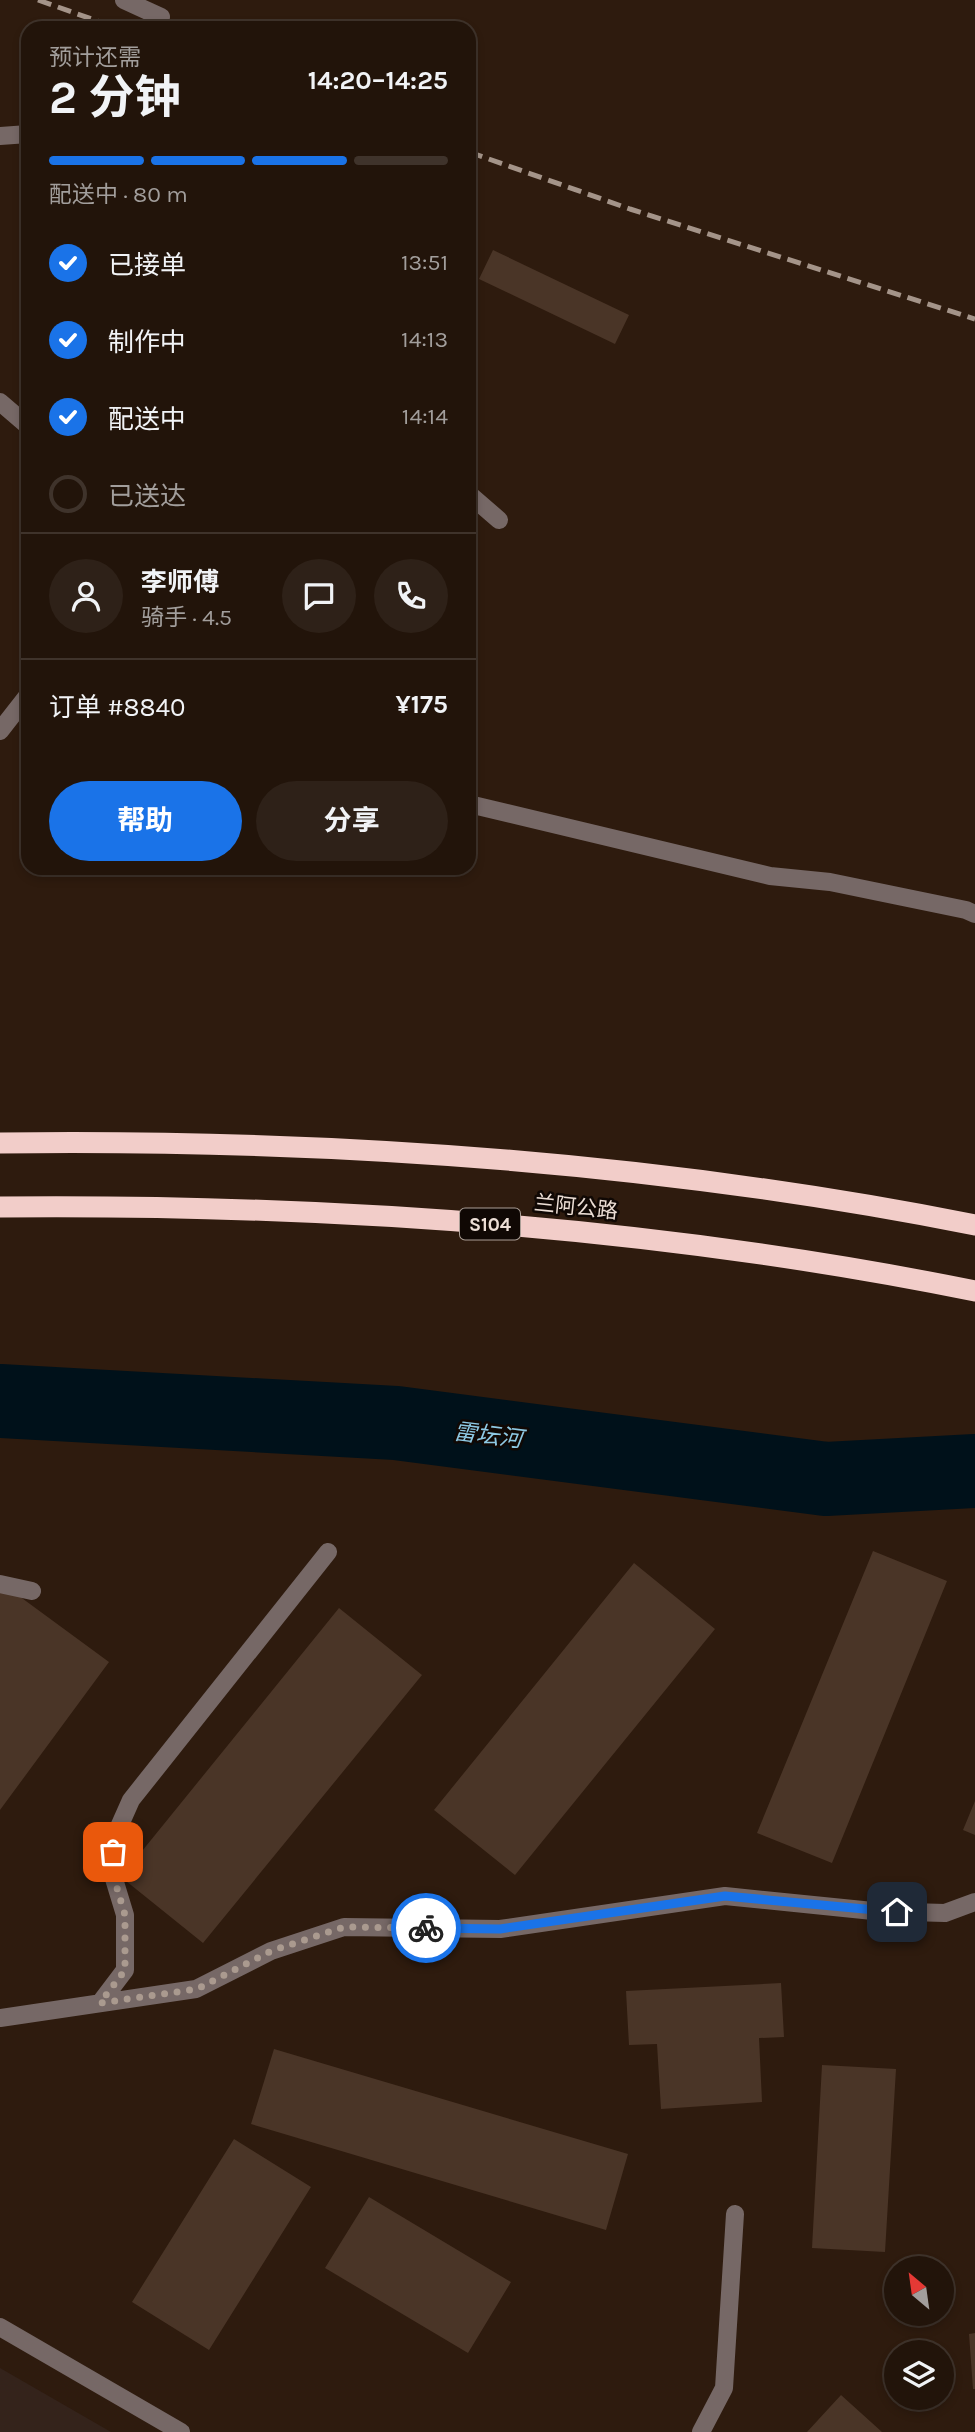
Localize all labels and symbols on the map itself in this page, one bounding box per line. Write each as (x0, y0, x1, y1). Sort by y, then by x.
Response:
street label: 兰阿公路 (533, 1191, 619, 1223)
road number: S104 (460, 1208, 520, 1240)
water label: 雷坛河 (452, 1418, 528, 1454)
pin (83, 1822, 143, 1882)
pin (867, 1882, 927, 1942)
courier (391, 1893, 461, 1963)
north arrow (884, 2256, 954, 2326)

